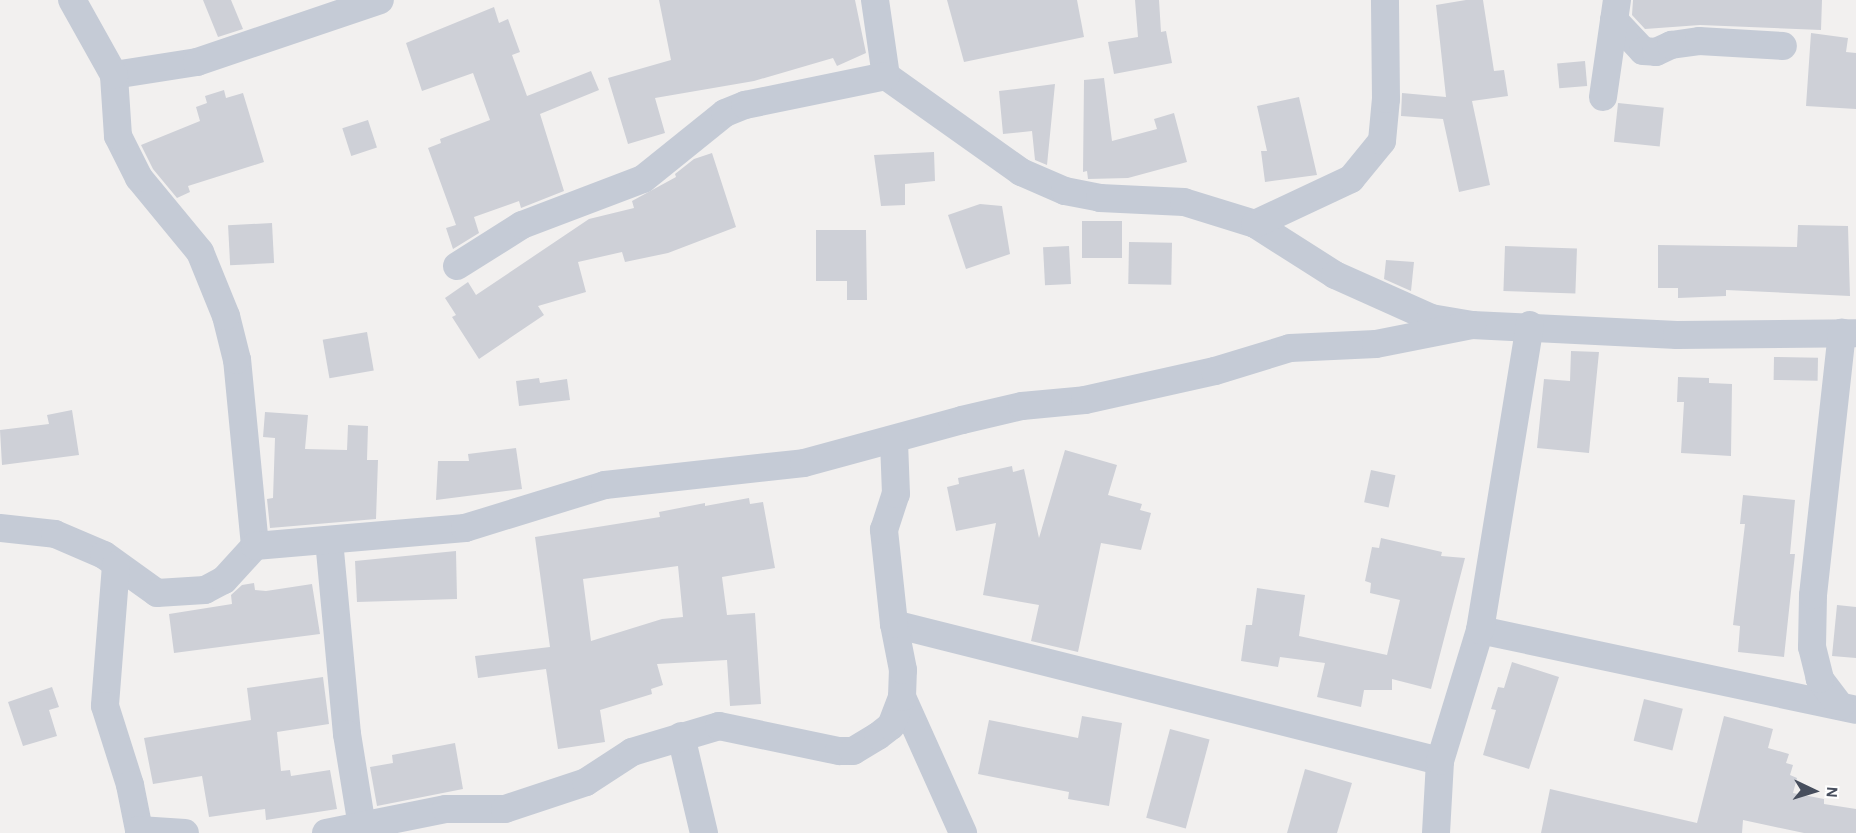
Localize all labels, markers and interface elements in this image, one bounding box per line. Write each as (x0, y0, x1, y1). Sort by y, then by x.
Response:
north arrow (1784, 761, 1844, 821)
text: N (1824, 786, 1840, 798)

